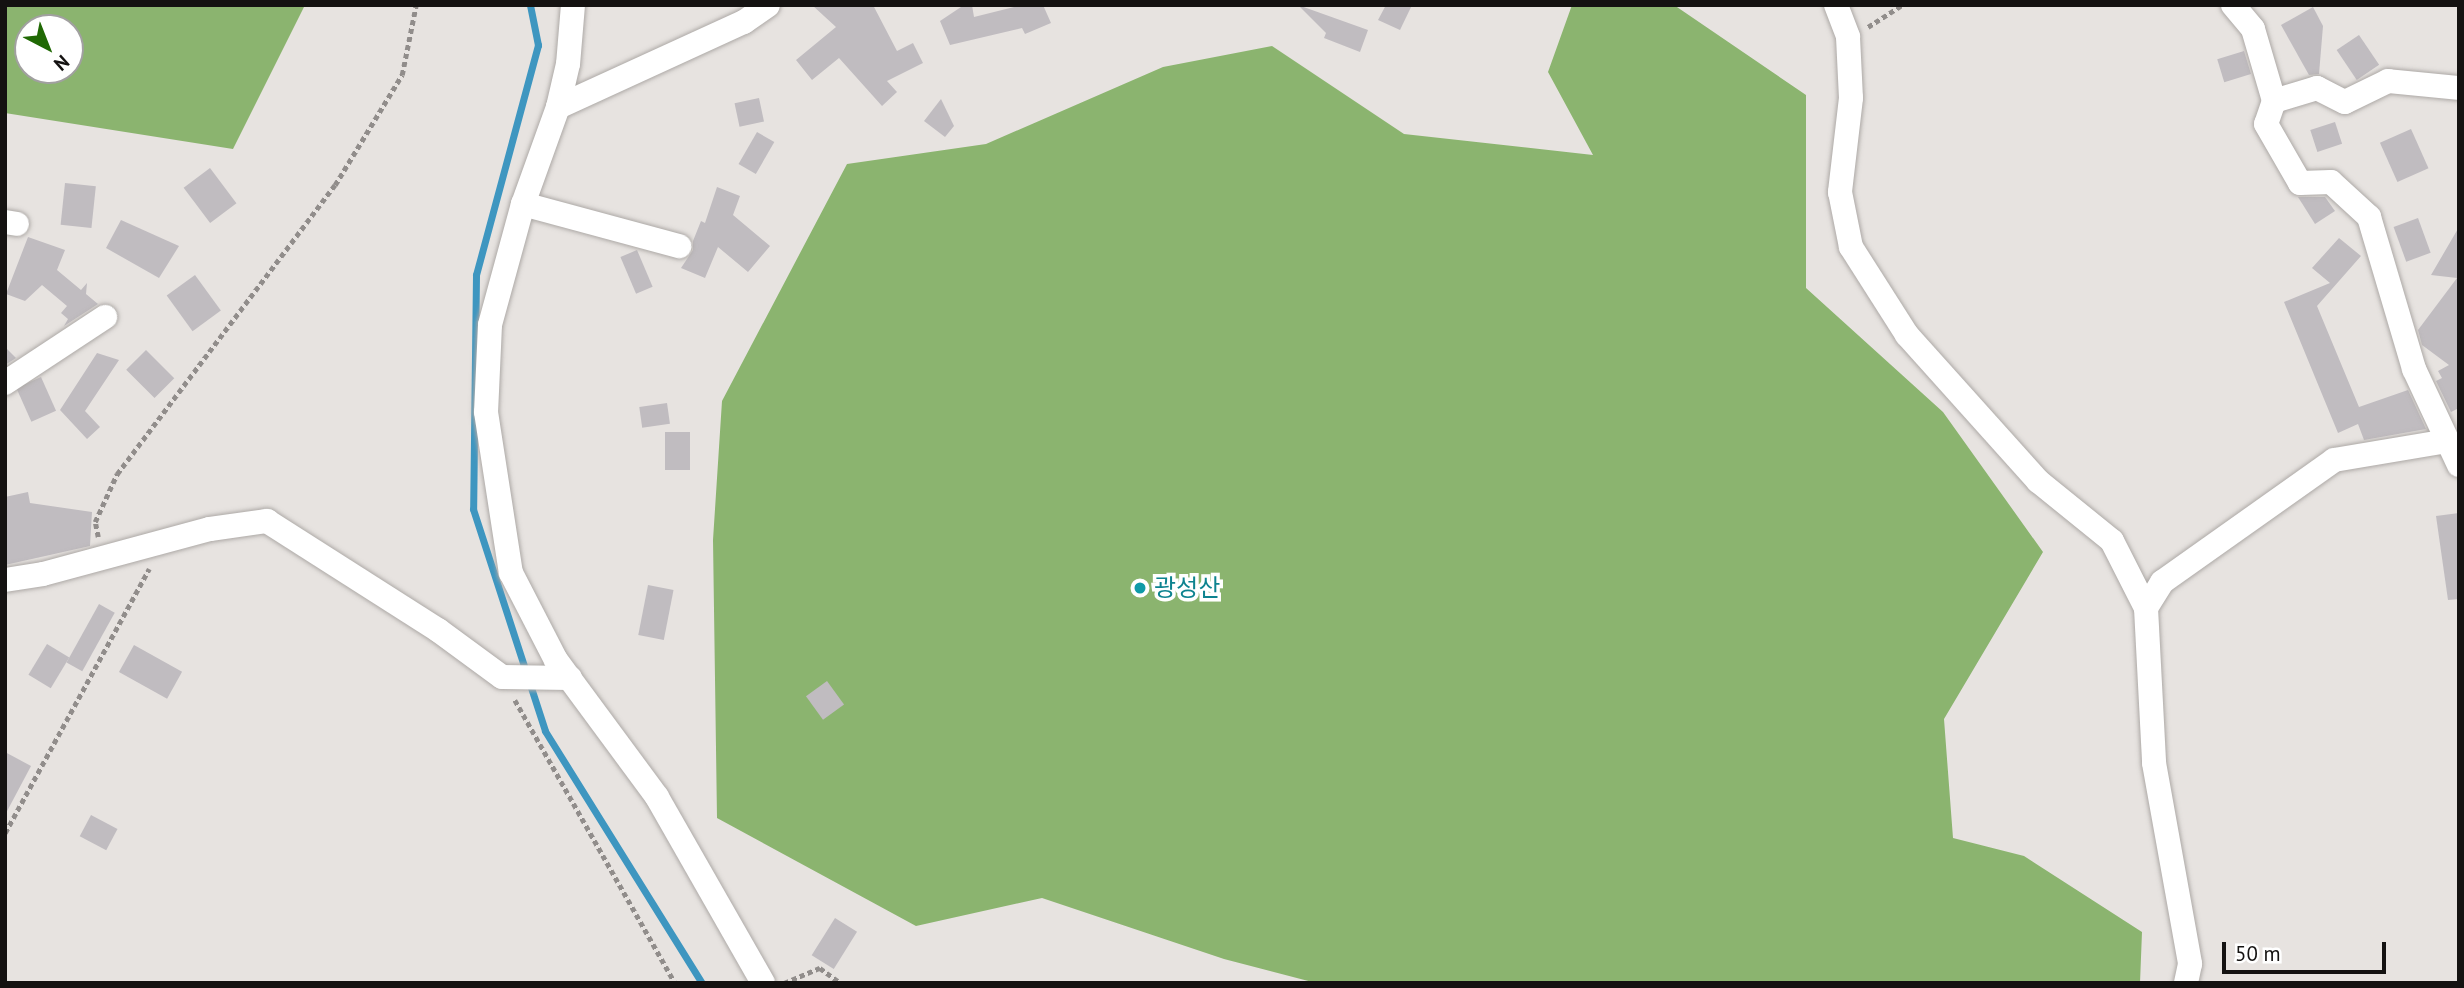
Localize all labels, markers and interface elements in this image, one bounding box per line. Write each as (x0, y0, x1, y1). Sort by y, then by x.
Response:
north arrow (14, 14, 84, 84)
text: N (49, 50, 74, 76)
place label: 광성산 (1154, 574, 1220, 602)
marker: 광성산 (1132, 580, 1148, 596)
scale bar (2226, 928, 2390, 972)
text: 50 m (2235, 940, 2281, 967)

